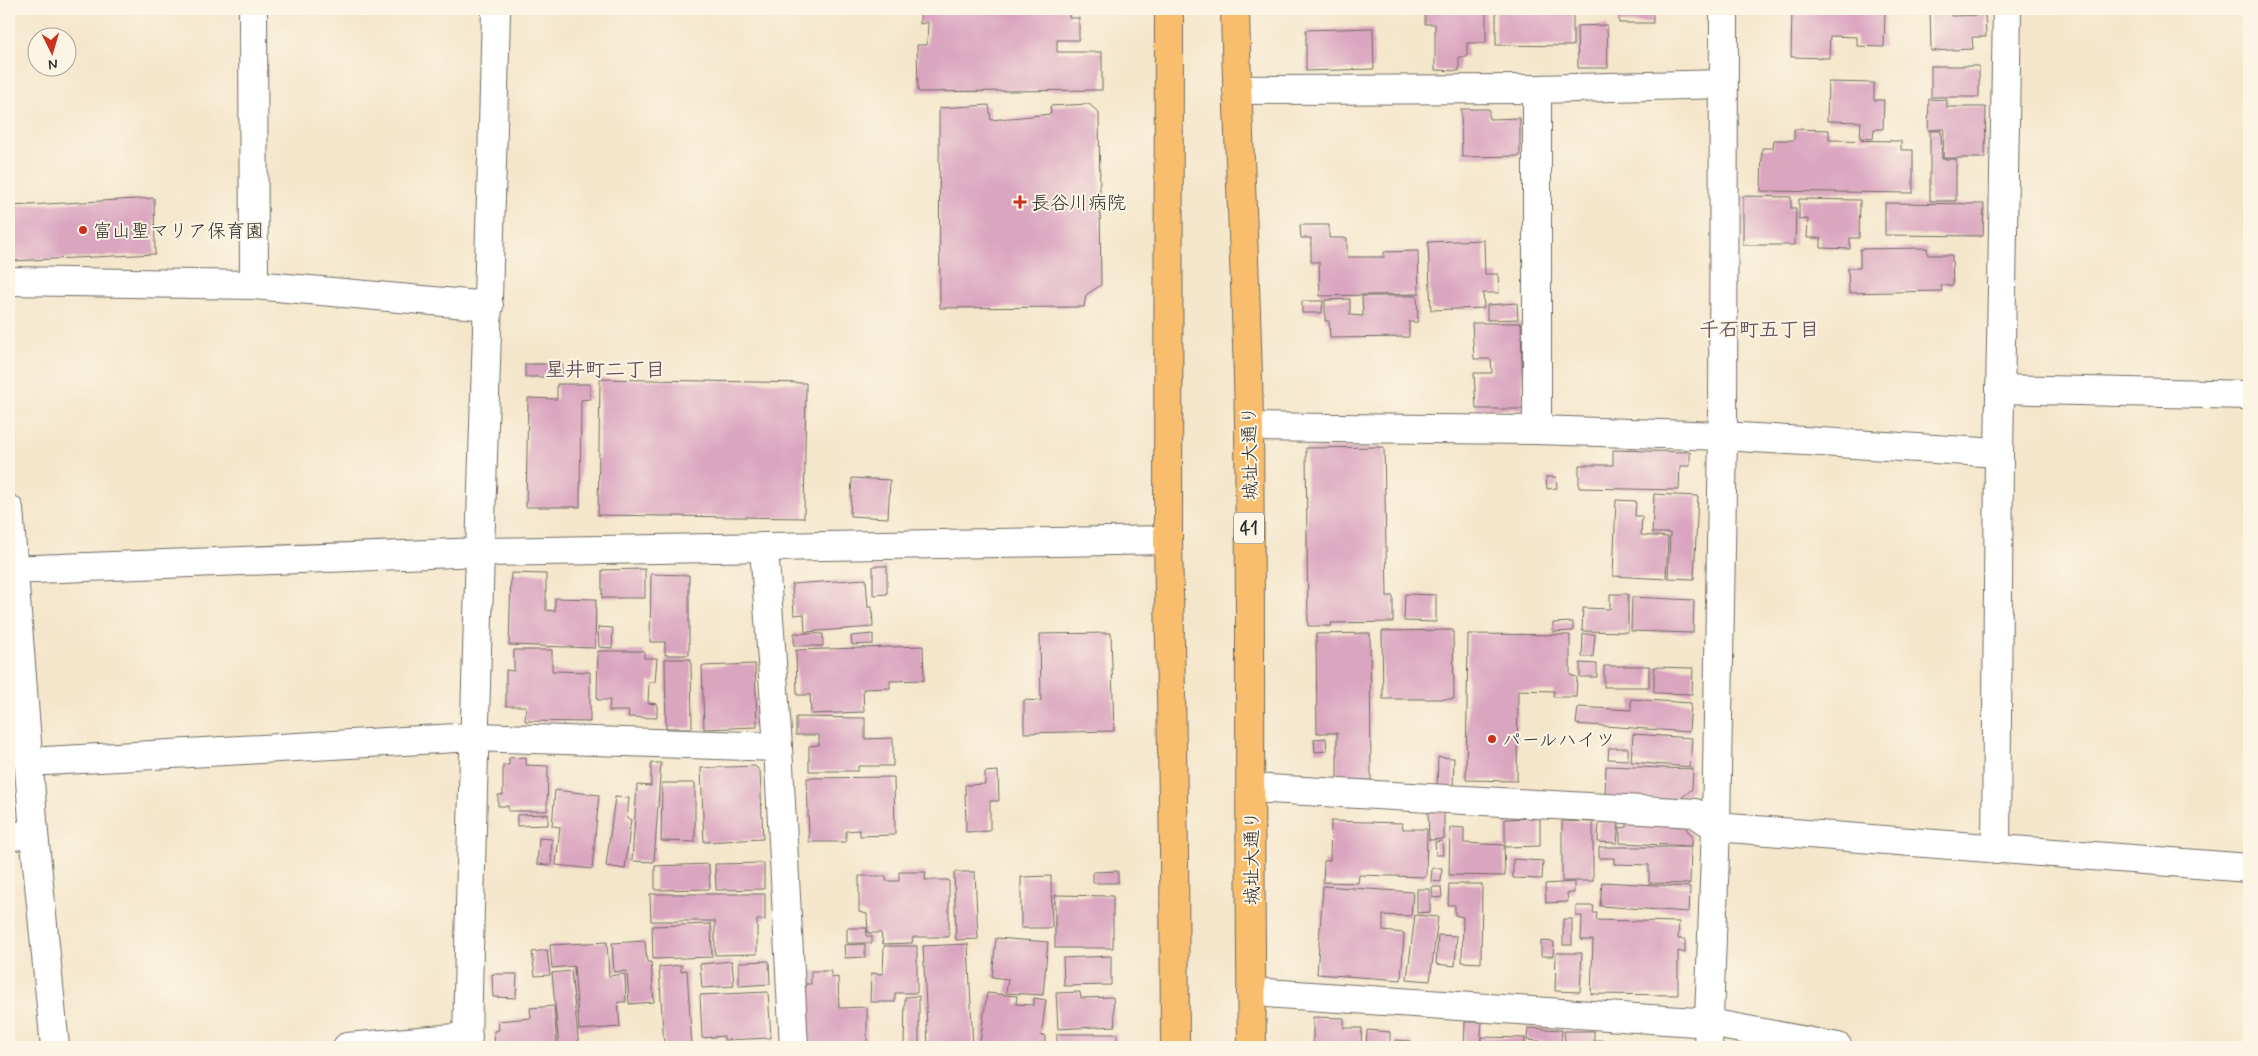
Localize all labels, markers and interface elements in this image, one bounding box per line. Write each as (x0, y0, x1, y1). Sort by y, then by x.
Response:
north arrow (28, 28, 78, 78)
text: N (48, 55, 58, 73)
place label: 長谷川病院 (1031, 191, 1126, 216)
marker: 長谷川病院 (1013, 195, 1027, 209)
place label: 富山聖マリア保育園 (93, 219, 264, 244)
marker: 富山聖マリア保育園 (77, 224, 89, 236)
district label: 千石町五丁目 (1699, 317, 1819, 344)
district label: 星井町二丁目 (545, 357, 665, 384)
street label: 城址大通り (1237, 405, 1264, 501)
road number: 41 (1234, 512, 1264, 544)
place label: パールハイツ (1502, 728, 1615, 753)
marker: パールハイツ (1486, 733, 1498, 745)
street label: 城址大通り (1240, 810, 1265, 906)

